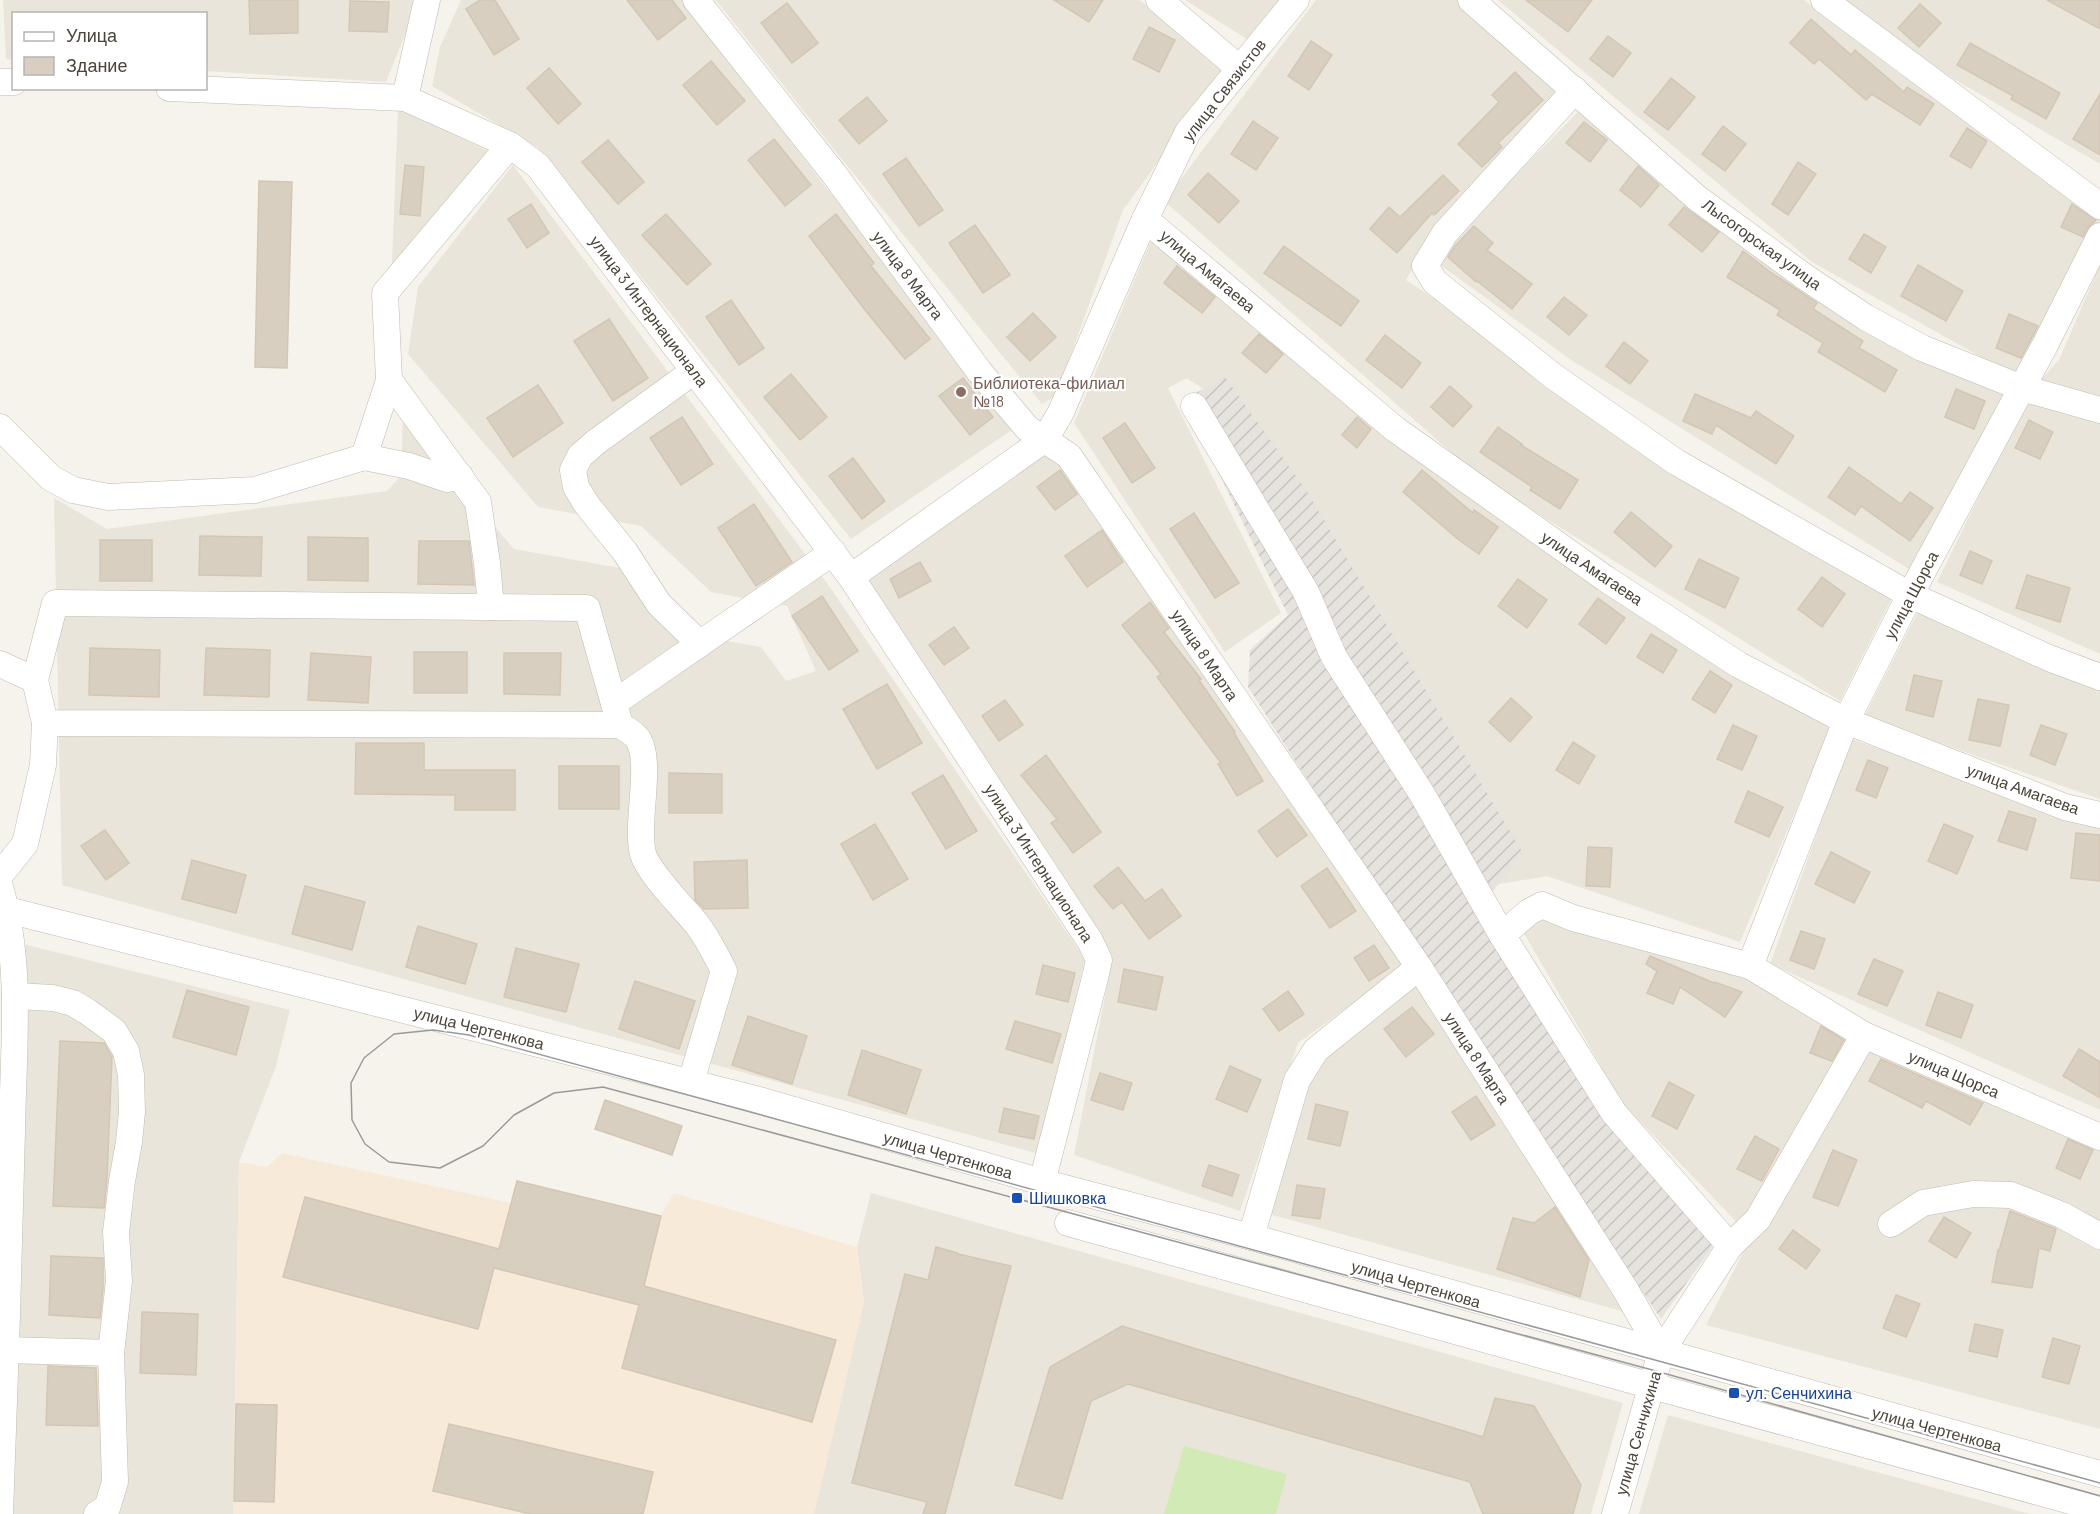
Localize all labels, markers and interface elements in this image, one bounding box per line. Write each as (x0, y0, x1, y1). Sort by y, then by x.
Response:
legend (12, 12, 207, 90)
text: Улица (66, 24, 118, 46)
street label: улица Связистов (1178, 35, 1269, 145)
text: Здание (66, 54, 127, 76)
street label: Лысогорская улица (1699, 194, 1826, 293)
street label: улица Амагаева (1157, 225, 1260, 316)
street label: улица 8 Марта (869, 227, 948, 323)
street label: улица 3 Интернационала (586, 231, 713, 390)
place label: Библиотека-филиал №18 (973, 373, 1125, 410)
marker: Библиотека-филиал №18 (954, 385, 968, 399)
street label: улица Амагаева (1538, 527, 1647, 609)
street label: улица Щорса (1879, 547, 1942, 642)
street label: улица 8 Марта (1168, 606, 1243, 704)
street label: улица Амагаева (1964, 759, 2082, 818)
street label: улица 3 Интернационала (981, 780, 1098, 945)
street label: улица Чертенкова (412, 1002, 546, 1053)
street label: улица 8 Марта (1441, 1008, 1514, 1107)
street label: улица Щорса (1906, 1046, 2003, 1101)
street label: улица Чертенкова (881, 1127, 1015, 1182)
place label: Шишковка (1029, 1188, 1106, 1207)
marker: Шишковка (1010, 1191, 1024, 1205)
street label: улица Чертенкова (1349, 1256, 1483, 1311)
street label: улица Сенчихина (1611, 1368, 1664, 1497)
place label: ул. Сенчихина (1746, 1383, 1852, 1402)
marker: ул. Сенчихина (1727, 1386, 1741, 1400)
street label: улица Чертенкова (1870, 1402, 2004, 1455)

